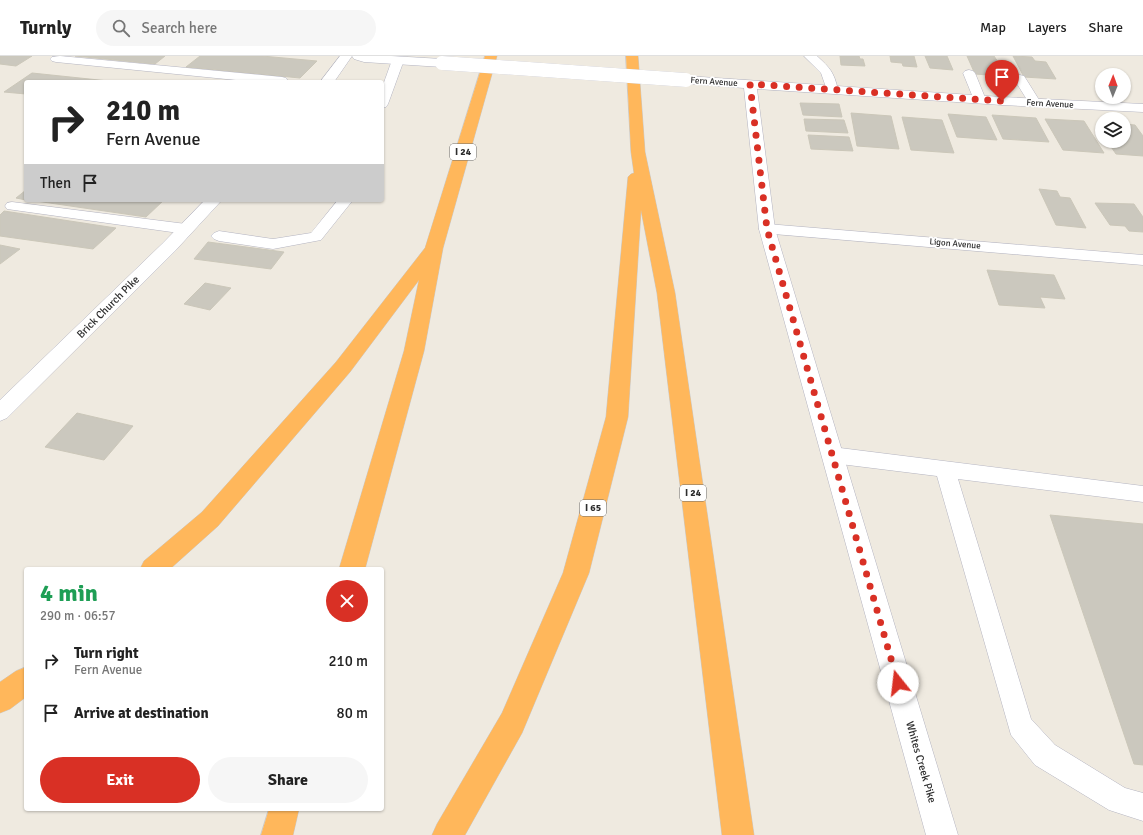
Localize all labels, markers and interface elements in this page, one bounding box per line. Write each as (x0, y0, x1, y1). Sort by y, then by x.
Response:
search box (96, 10, 376, 46)
text: Turnly (20, 16, 72, 40)
icon: search (110, 17, 132, 39)
text: Search here (142, 19, 217, 37)
text: Map (980, 19, 1006, 36)
text: Layers (1028, 19, 1067, 36)
text: Share (1089, 19, 1123, 36)
pin (985, 60, 1019, 101)
icon: arrive (991, 66, 1013, 88)
north arrow (1095, 68, 1131, 104)
map controls (1095, 68, 1131, 148)
street label: Fern Avenue (690, 75, 738, 89)
text: 210 m (106, 94, 180, 128)
icon: right (40, 96, 92, 148)
street label: Fern Avenue (1026, 97, 1074, 111)
button: layers (1095, 112, 1131, 148)
text: Fern Avenue (106, 128, 201, 150)
road number: I 24 (450, 144, 476, 160)
icon: arrive (79, 172, 101, 194)
text: Then (40, 174, 71, 192)
street label: Ligon Avenue (929, 236, 982, 252)
street label: Brick Church Pike (74, 273, 142, 341)
road number: I 24 (680, 485, 706, 501)
road number: I 65 (580, 500, 606, 516)
text: 4 min (40, 578, 98, 608)
button: close (326, 580, 368, 622)
text: 290 m · 06:57 (40, 608, 116, 624)
text: Turn right (74, 644, 139, 662)
icon: right (40, 650, 62, 672)
text: 210 m (328, 652, 368, 670)
text: Fern Avenue (74, 662, 142, 678)
position arrow (877, 662, 919, 704)
icon: arrive (40, 702, 62, 724)
text: Arrive at destination (74, 704, 209, 722)
text: 80 m (337, 704, 368, 722)
street label: Whites Creek Pike (903, 720, 939, 804)
button: Exit (40, 757, 200, 803)
button: Share (208, 757, 368, 803)

